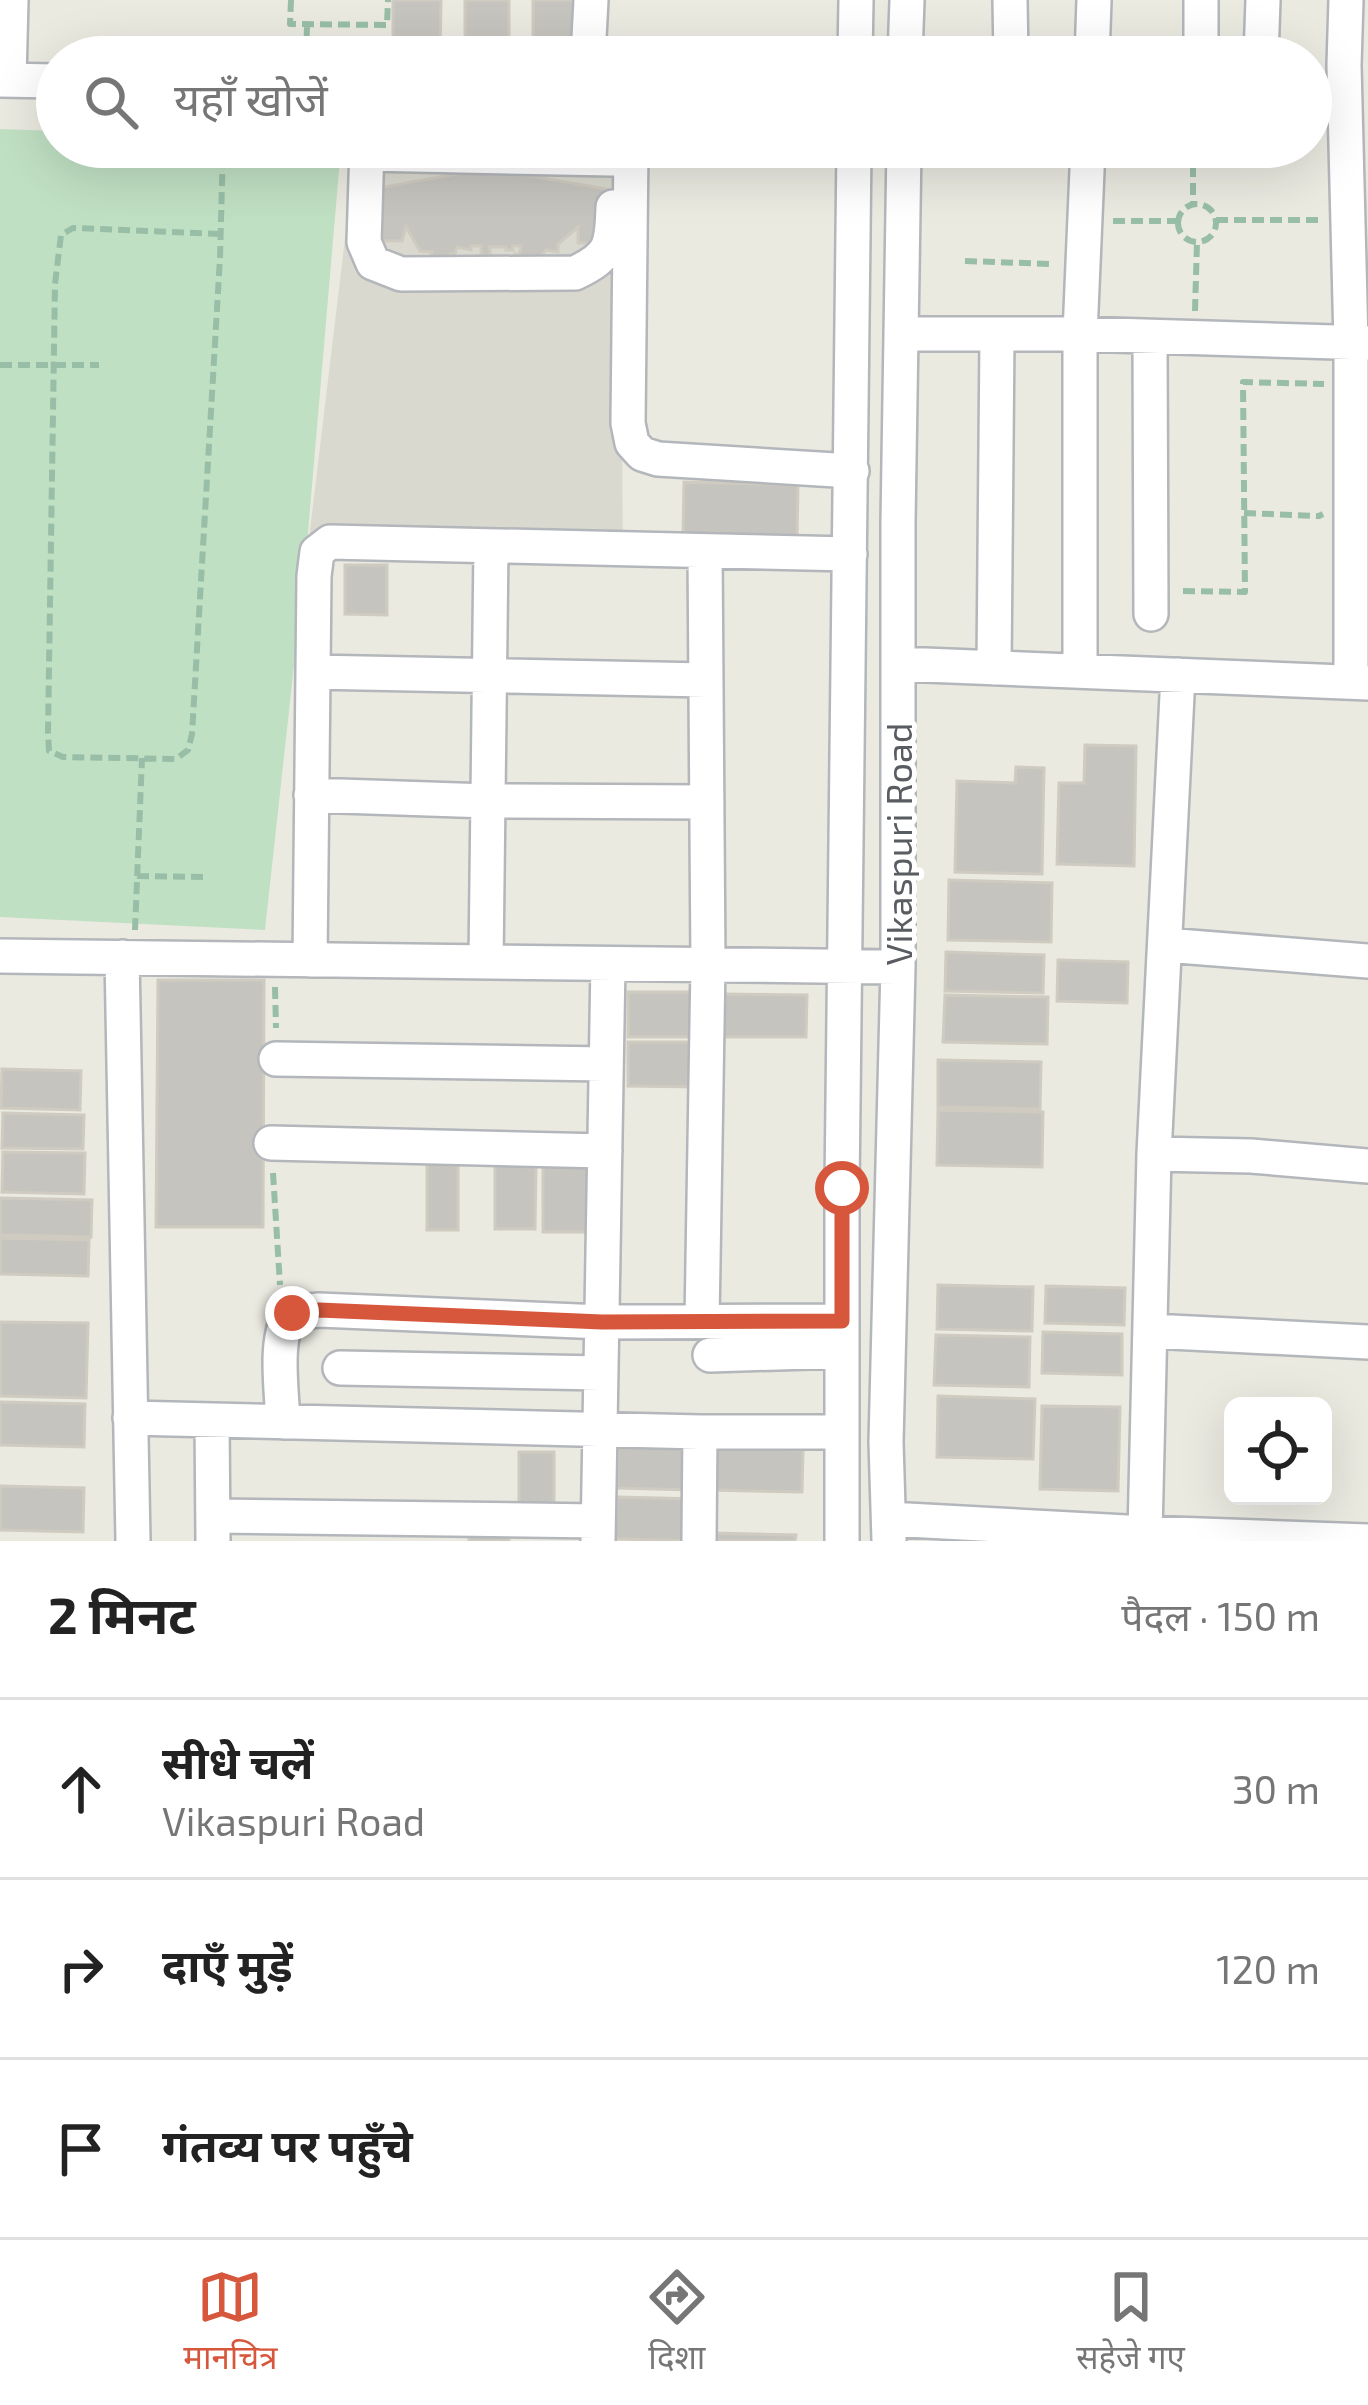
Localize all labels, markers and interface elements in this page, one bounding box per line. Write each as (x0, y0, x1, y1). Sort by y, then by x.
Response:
search box (36, 36, 1332, 168)
icon: search (78, 69, 144, 135)
text: यहाँ खोजें (174, 71, 328, 125)
street label: Vikaspuri Road (876, 723, 919, 965)
route start (815, 1161, 869, 1215)
route end (265, 1286, 319, 1340)
map controls (1224, 1397, 1332, 1505)
button: locate (1224, 1397, 1332, 1505)
text: 2 मिनट (48, 1583, 196, 1644)
text: पैदल · 150 m (1121, 1592, 1320, 1639)
text: सीधे चलें (162, 1734, 314, 1788)
icon: ahead (48, 1756, 114, 1822)
text: 30 m (1232, 1765, 1320, 1812)
text: Vikaspuri Road (162, 1797, 425, 1844)
icon: right (48, 1936, 114, 2002)
text: दाएँ मुड़ें (162, 1937, 293, 1991)
text: 120 m (1216, 1945, 1320, 1992)
icon: arrive (48, 2116, 114, 2182)
text: गंतव्य पर पहुँचे (162, 2117, 413, 2171)
tab: मानचित्र (183, 2264, 278, 2382)
tab: दिशा (644, 2264, 710, 2382)
tab: सहेजे गए (1076, 2264, 1185, 2382)

